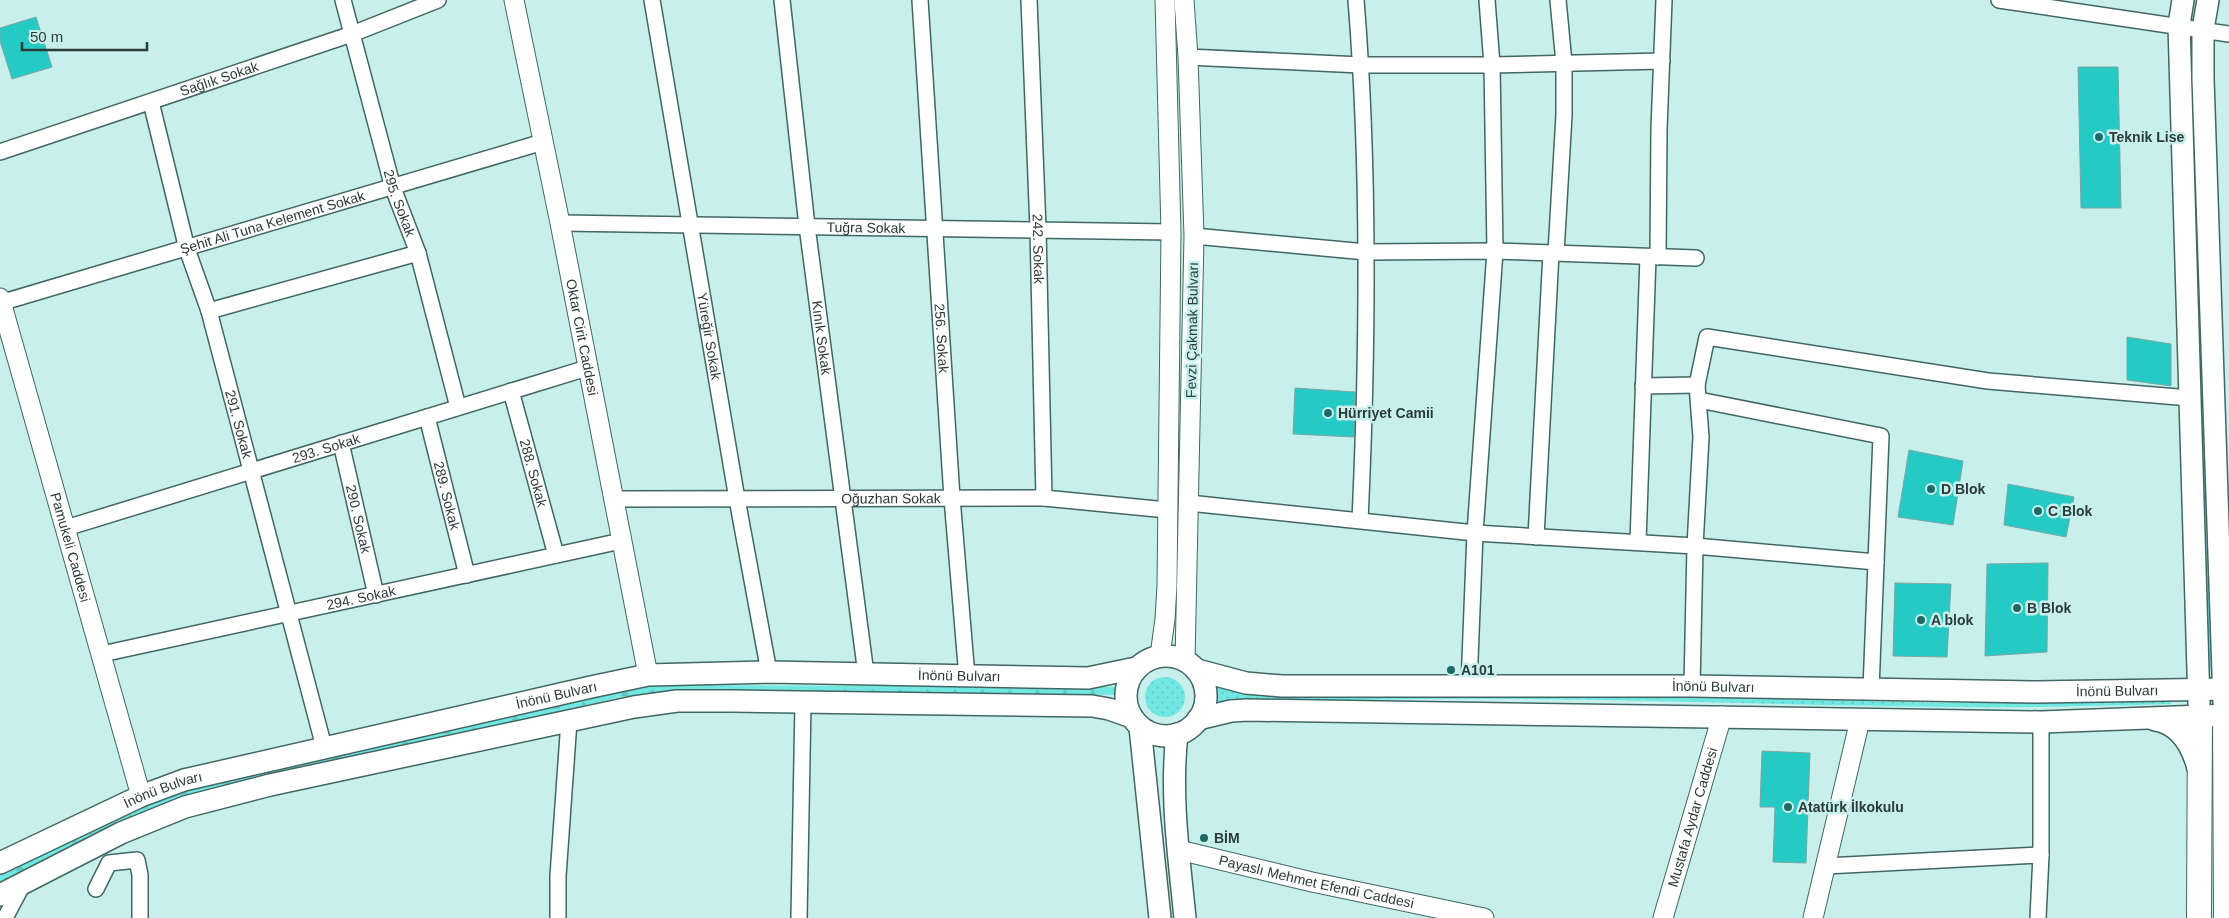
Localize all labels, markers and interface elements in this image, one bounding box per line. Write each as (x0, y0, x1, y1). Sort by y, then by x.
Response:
scale bar (22, 20, 148, 52)
text: 50 m (30, 28, 63, 45)
street label: Sağlık Sokak (178, 58, 261, 99)
place label: Teknik Lise (2109, 129, 2184, 145)
marker: Teknik Lise (2093, 131, 2105, 143)
street label: 295. Sokak (380, 168, 419, 240)
street label: Şehit Ali Tuna Kelement Sokak (178, 187, 367, 257)
street label: 242. Sokak (1029, 213, 1047, 285)
street label: Tuğra Sokak (826, 219, 907, 236)
street label: Fevzi Çakmak Bulvarı (1183, 262, 1201, 398)
street label: Oktar Cirit Caddesi (563, 278, 601, 397)
street label: Yüreğir Sokak (694, 291, 725, 382)
street label: Kınık Sokak (809, 300, 835, 377)
street label: 256. Sokak (932, 303, 952, 375)
street label: 291. Sokak (222, 388, 256, 461)
place label: Hürriyet Camii (1338, 405, 1434, 421)
marker: Hürriyet Camii (1322, 407, 1334, 419)
street label: 293. Sokak (290, 430, 363, 466)
street label: 288. Sokak (517, 437, 551, 510)
street label: 289. Sokak (431, 460, 463, 532)
place label: D Blok (1941, 481, 1986, 497)
street label: 290. Sokak (343, 483, 374, 556)
marker: D Blok (1925, 483, 1937, 495)
street label: Oğuzhan Sokak (841, 490, 942, 506)
street label: Pamukeli Caddesi (47, 491, 94, 604)
place label: C Blok (2048, 503, 2093, 519)
marker: C Blok (2032, 505, 2044, 517)
street label: 294. Sokak (325, 582, 398, 613)
place label: B Blok (2027, 600, 2072, 616)
marker: B Blok (2011, 602, 2023, 614)
place label: A blok (1931, 612, 1973, 628)
marker: A blok (1915, 614, 1927, 626)
place label: A101 (1461, 662, 1495, 678)
marker: A101 (1445, 664, 1457, 676)
street label: İnönü Bulvarı (918, 666, 1001, 684)
street label: İnönü Bulvarı (1672, 677, 1755, 695)
street label: İnönü Bulvarı (514, 678, 598, 712)
street label: İnönü Bulvarı (2076, 682, 2159, 699)
street label: Mustafa Aydar Caddesi (1664, 746, 1720, 889)
street label: İnönü Bulvarı (121, 768, 204, 811)
place label: Atatürk İlkokulu (1798, 799, 1904, 815)
marker: Atatürk İlkokulu (1782, 801, 1794, 813)
place label: BİM (1214, 830, 1240, 846)
marker: BİM (1198, 832, 1210, 844)
street label: Payaslı Mehmet Efendi Caddesi (1217, 852, 1415, 911)

